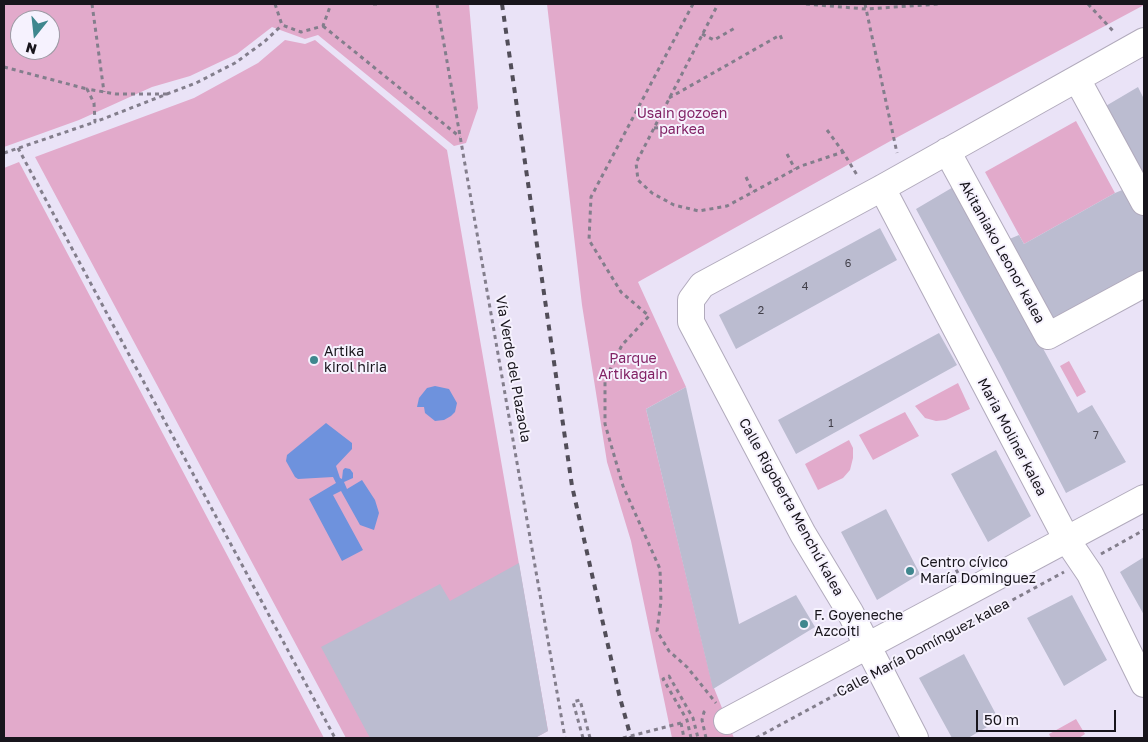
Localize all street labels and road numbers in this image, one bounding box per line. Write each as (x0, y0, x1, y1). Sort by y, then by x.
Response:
street label: Akitaniako Leonor kalea (956, 178, 1048, 326)
street label: Vía Verde del Plazaola (492, 294, 534, 444)
street label: Maria Moliner kalea (974, 375, 1050, 499)
street label: Calle Rigoberta Menchú kalea (735, 415, 847, 599)
street label: Calle María Domínguez kalea (834, 595, 1012, 701)

